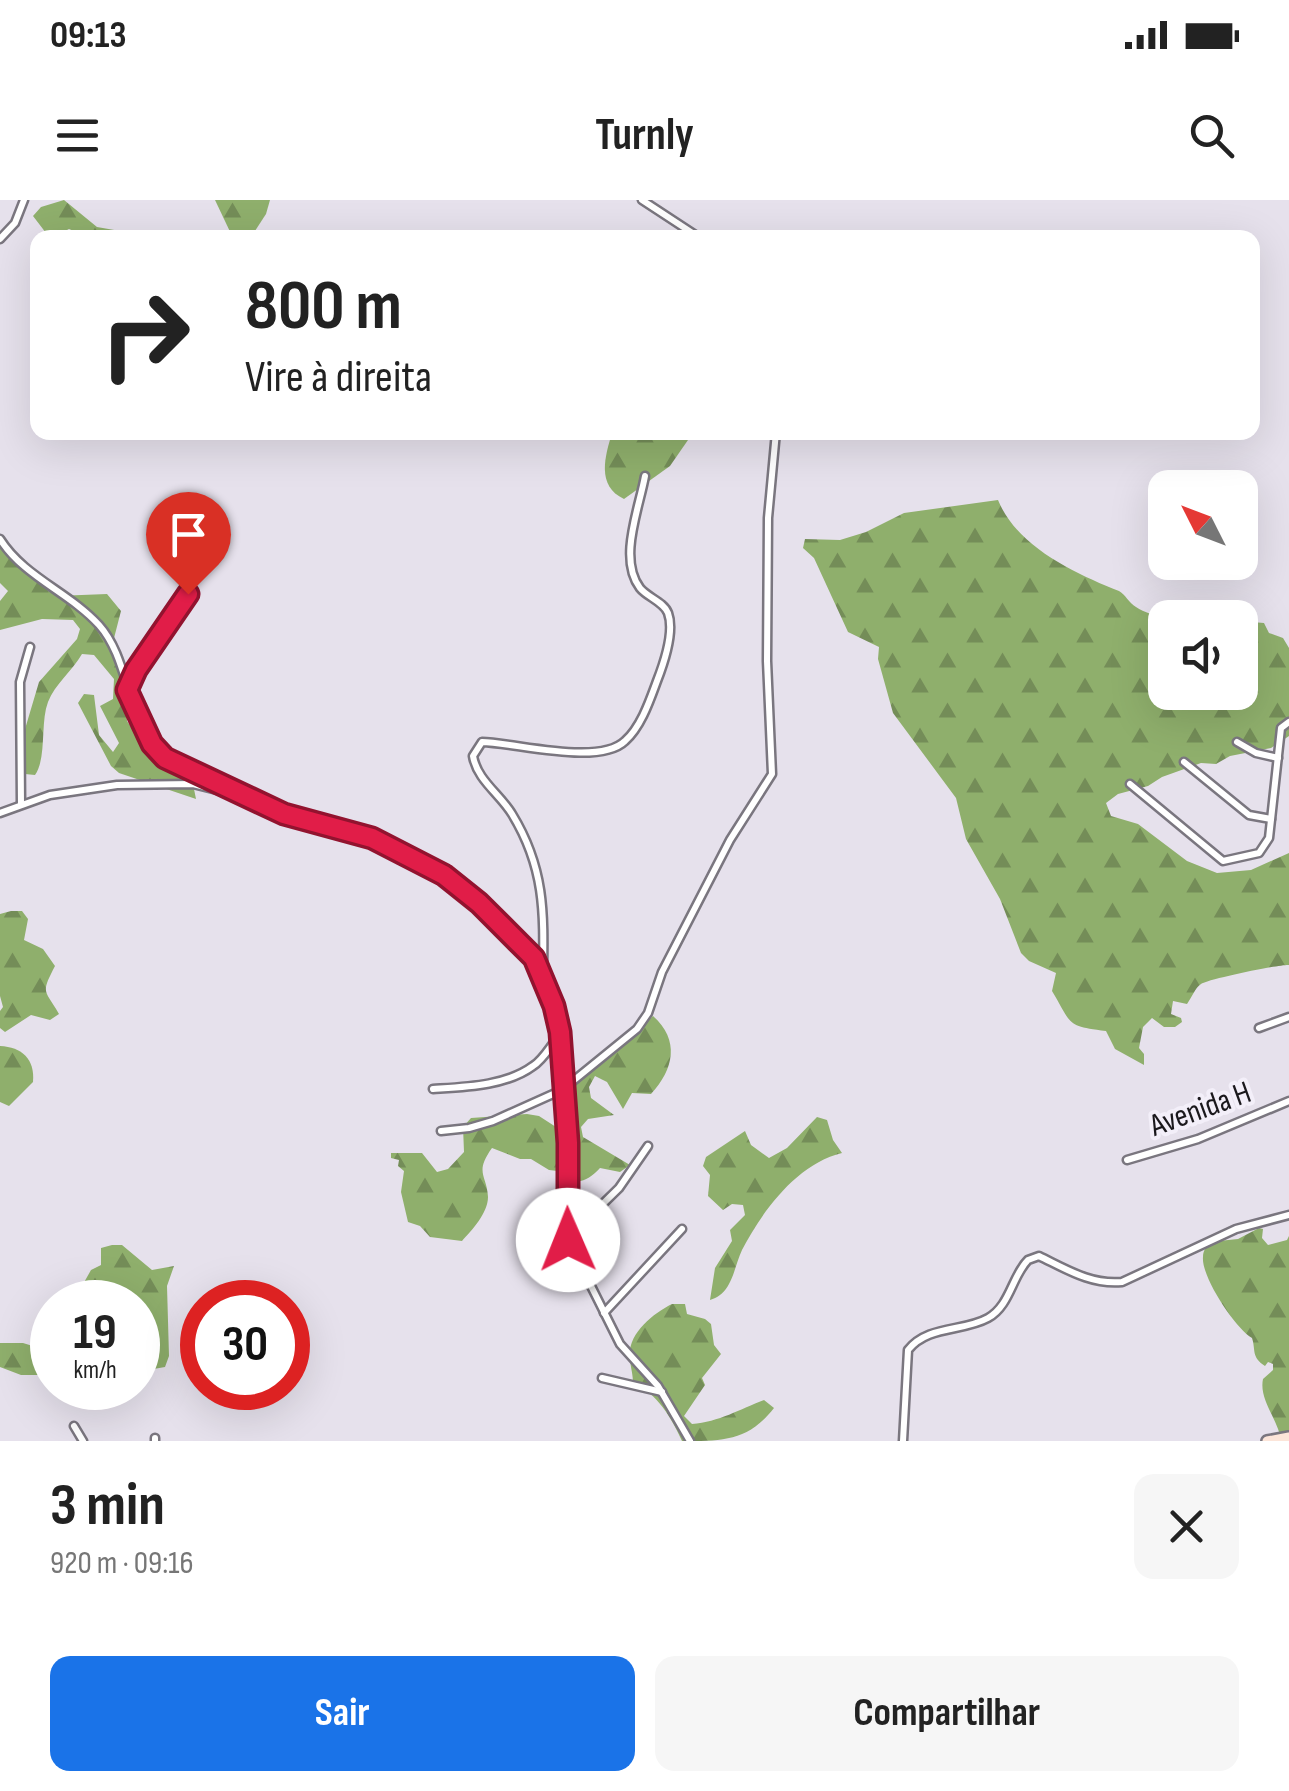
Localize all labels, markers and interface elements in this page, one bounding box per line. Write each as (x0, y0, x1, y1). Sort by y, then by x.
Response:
text: 09:13 (50, 13, 127, 58)
icon: menu (50, 108, 105, 163)
text: Turnly (595, 108, 694, 163)
icon: search (1184, 108, 1239, 163)
text: 800 m (245, 265, 402, 349)
icon: right (80, 270, 210, 400)
text: Vire à direita (245, 350, 432, 405)
north arrow (1148, 470, 1258, 580)
map controls (1148, 470, 1258, 710)
pin (146, 492, 231, 595)
icon: arrive (161, 507, 216, 562)
button: sound (1148, 600, 1258, 710)
street label: Avenida H (1144, 1073, 1257, 1146)
position arrow (516, 1188, 620, 1292)
speed limit sign: 30 (180, 1280, 310, 1410)
text: 19 (73, 1303, 117, 1363)
text: km/h (73, 1355, 117, 1386)
text: 3 min (50, 1470, 165, 1542)
button: close (1134, 1474, 1239, 1579)
text: 920 m · 09:16 (50, 1544, 194, 1583)
button: Sair (50, 1656, 635, 1771)
button: Compartilhar (655, 1656, 1239, 1771)

